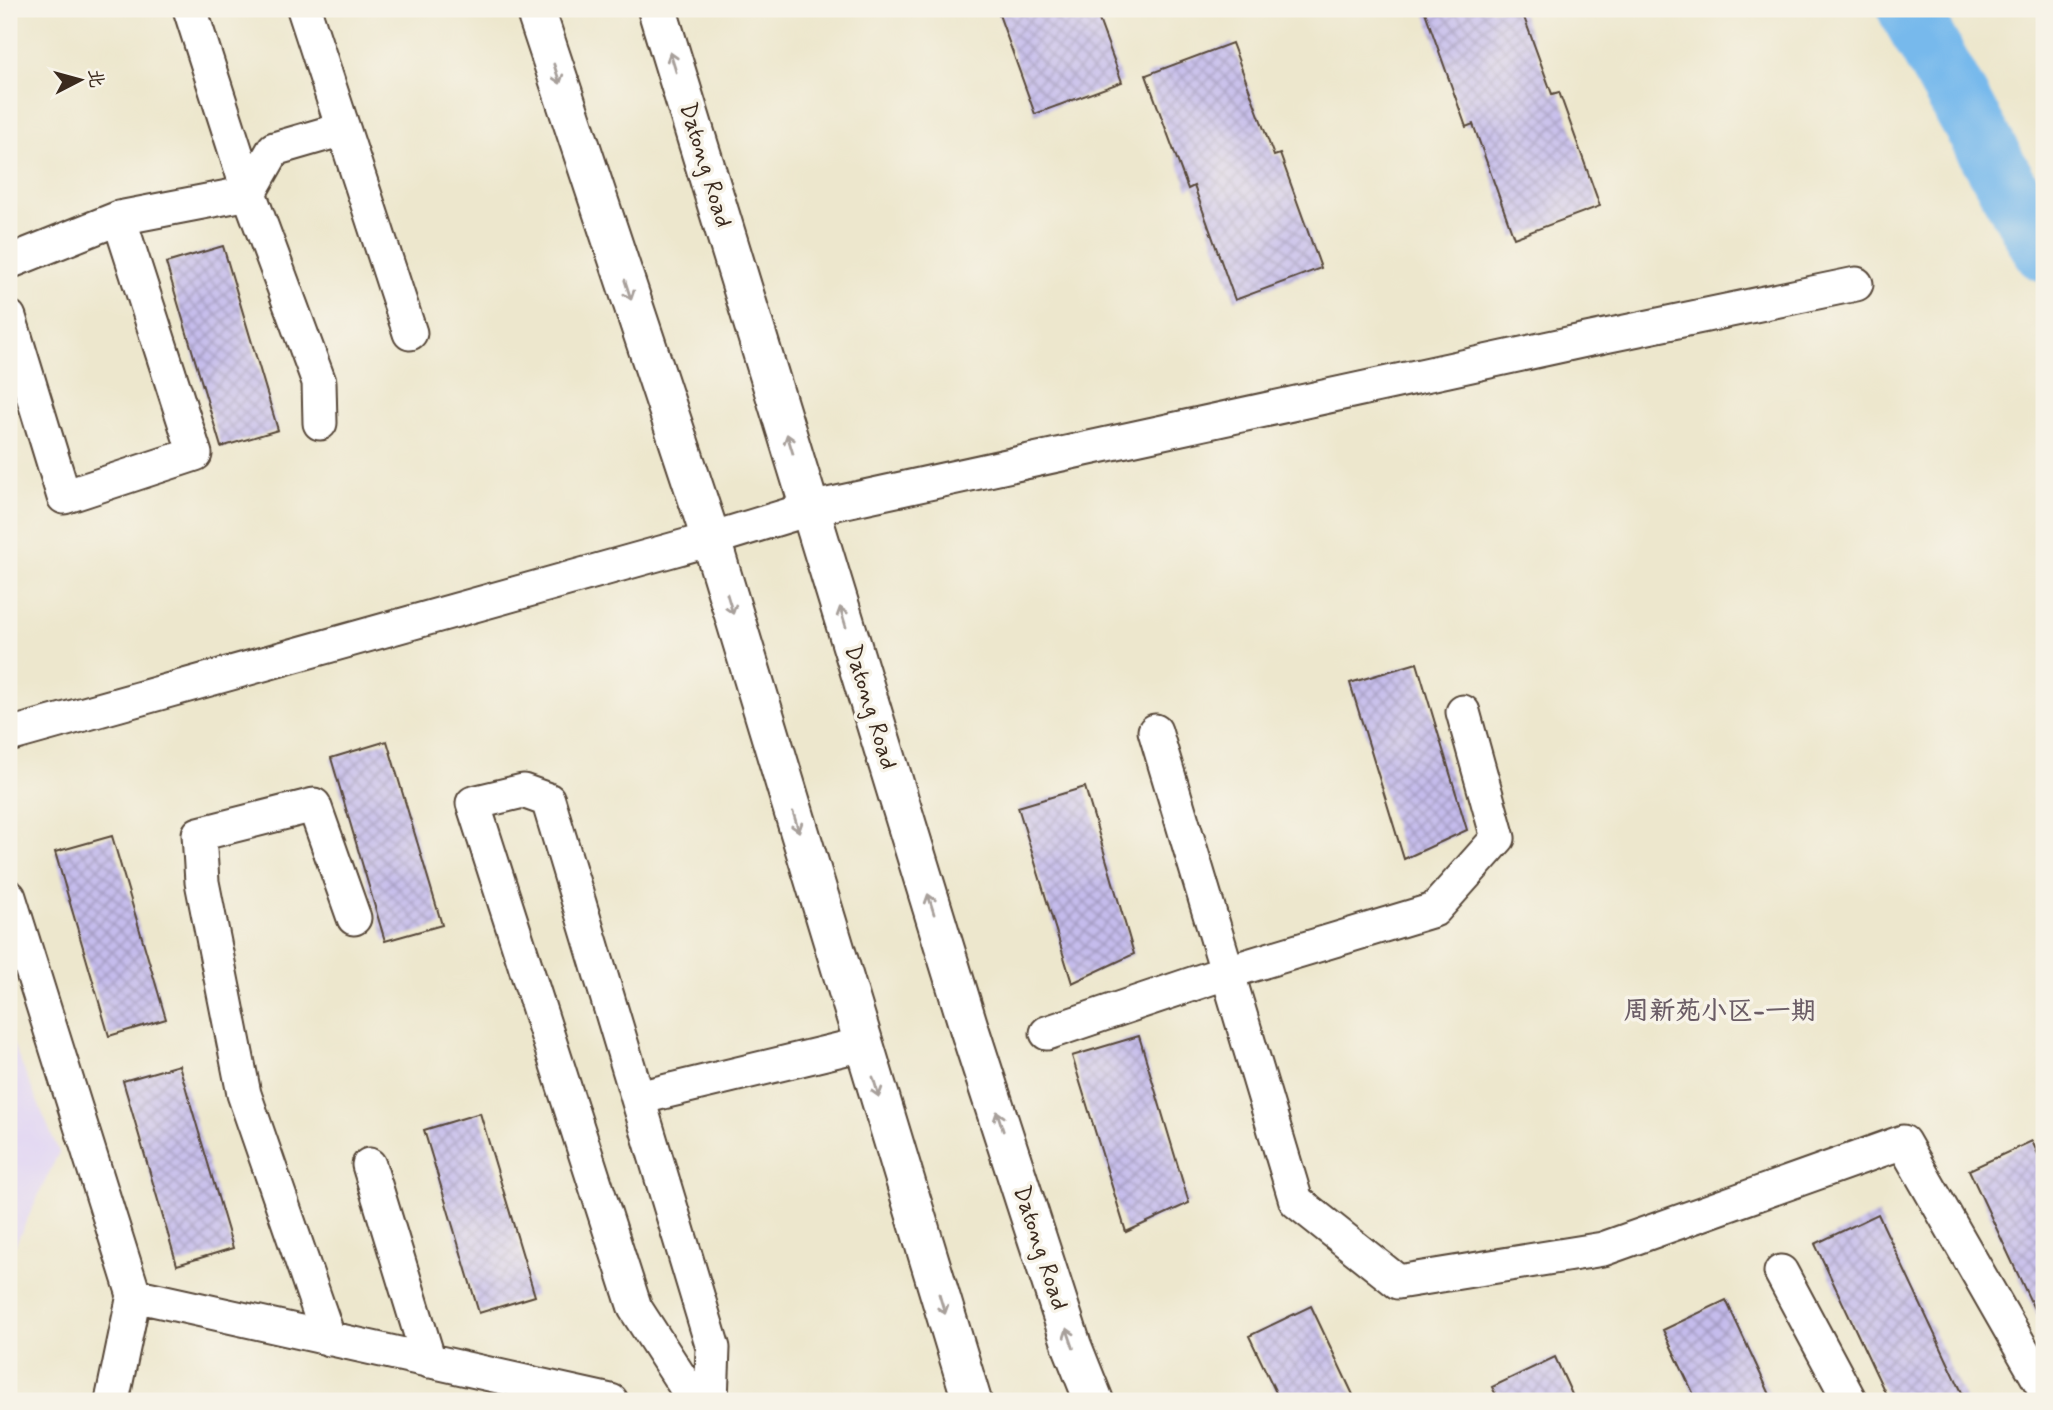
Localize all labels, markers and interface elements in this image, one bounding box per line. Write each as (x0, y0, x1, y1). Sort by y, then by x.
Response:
north arrow (46, 46, 116, 116)
one-way arrow (666, 51, 679, 73)
one-way arrow (551, 62, 564, 84)
text: 北 (82, 68, 109, 89)
street label: Datong Road (671, 99, 739, 231)
one-way arrow (623, 278, 635, 300)
one-way arrow (782, 433, 795, 455)
one-way arrow (725, 593, 738, 615)
one-way arrow (835, 606, 848, 628)
street label: Datong Road (836, 641, 904, 773)
one-way arrow (791, 811, 804, 833)
one-way arrow (924, 894, 937, 916)
district label: 周新苑小区-一期 (1623, 995, 1817, 1029)
one-way arrow (871, 1075, 884, 1097)
one-way arrow (992, 1111, 1005, 1133)
street label: Datong Road (1005, 1182, 1075, 1314)
one-way arrow (937, 1293, 950, 1315)
one-way arrow (1062, 1327, 1075, 1349)

